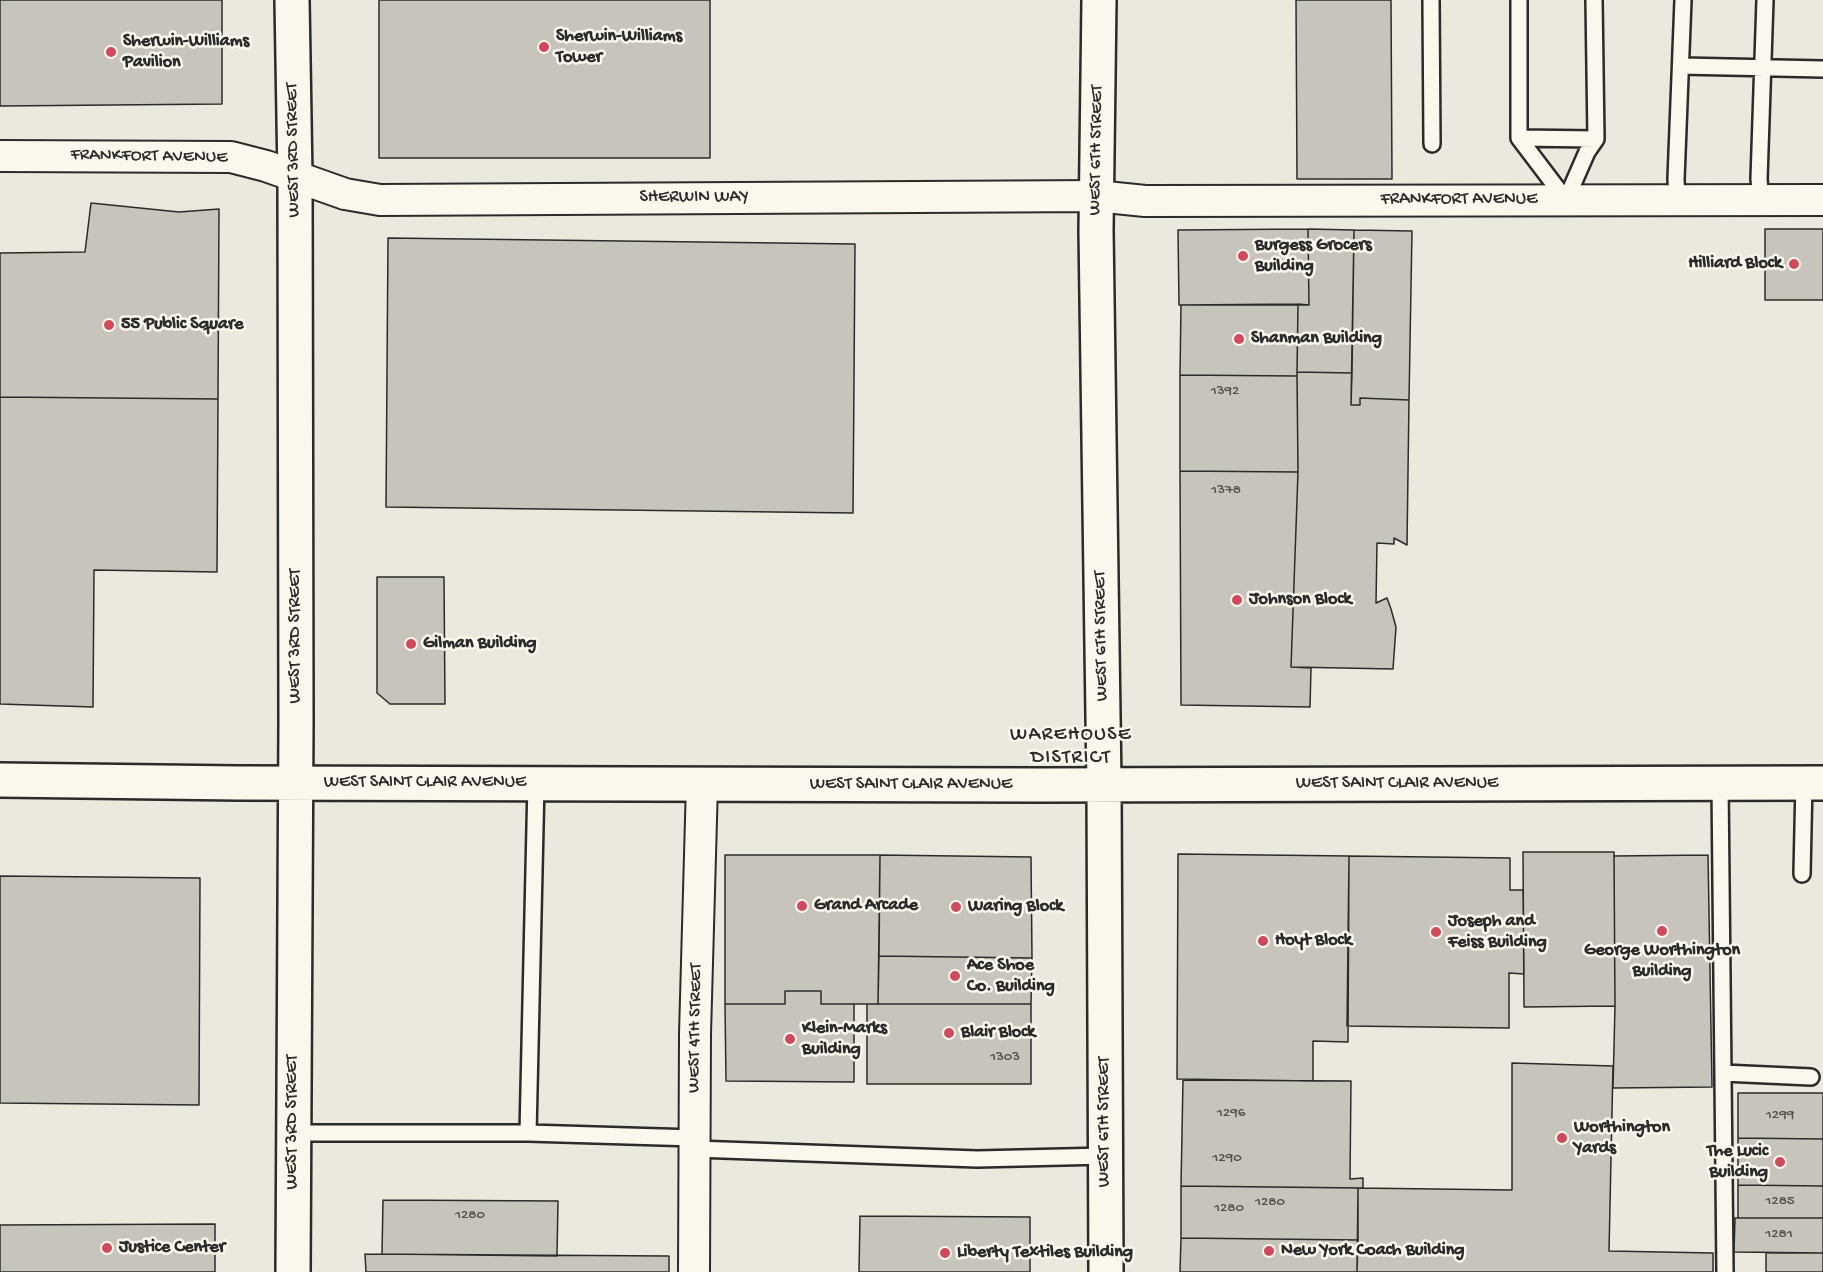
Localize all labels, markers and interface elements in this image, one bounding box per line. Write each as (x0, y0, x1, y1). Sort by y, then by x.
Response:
place label: Sherwin-Williams Tower (556, 26, 682, 68)
place label: Sherwin-Williams Pavilion (123, 31, 249, 74)
marker: Sherwin-Williams Tower (537, 40, 551, 54)
marker: Sherwin-Williams Pavilion (104, 45, 118, 59)
street label: WEST 3RD STREET (282, 82, 306, 218)
street label: WEST 6TH STREET (1085, 84, 1109, 216)
street label: FRANKFORT AVENUE (70, 145, 228, 169)
street label: SHERWIN WAY (639, 187, 749, 209)
street label: FRANKFORT AVENUE (1381, 189, 1537, 211)
place label: Burgess Grocers Building (1255, 235, 1372, 278)
marker: Burgess Grocers Building (1236, 249, 1250, 263)
place label: Hilliard Block (1688, 253, 1782, 275)
marker: Hilliard Block (1787, 257, 1801, 271)
place label: 55 Public Square (121, 314, 244, 336)
marker: 55 Public Square (102, 318, 116, 332)
place label: Shanman Building (1251, 328, 1382, 350)
marker: Shanman Building (1232, 332, 1246, 346)
house number: 1392 (1211, 383, 1239, 401)
house number: 1378 (1211, 482, 1241, 500)
street label: WEST 3RD STREET (285, 569, 307, 703)
street label: WEST 6TH STREET (1090, 570, 1114, 702)
place label: Johnson Block (1249, 589, 1352, 611)
marker: Johnson Block (1230, 593, 1244, 607)
place label: Gilman Building (423, 633, 537, 655)
marker: Gilman Building (404, 637, 418, 651)
district label: WAREHOUSE DISTRICT (1010, 724, 1132, 771)
street label: WEST SAINT CLAIR AVENUE (324, 772, 526, 794)
street label: WEST SAINT CLAIR AVENUE (1296, 773, 1498, 795)
street label: WEST SAINT CLAIR AVENUE (810, 774, 1012, 796)
place label: Grand Arcade (814, 895, 918, 917)
place label: Waring Block (968, 896, 1063, 918)
marker: Grand Arcade (795, 899, 809, 913)
marker: Waring Block (949, 900, 963, 914)
place label: Joseph and Feiss Building (1448, 911, 1547, 954)
marker: George Worthington Building (1655, 924, 1669, 938)
marker: Joseph and Feiss Building (1429, 925, 1443, 939)
place label: Hoyt Block (1275, 930, 1352, 952)
marker: Hoyt Block (1256, 934, 1270, 948)
place label: George Worthington Building (1584, 940, 1740, 982)
place label: Ace Shoe Co. Building (967, 955, 1055, 998)
street label: WEST 4TH STREET (684, 963, 708, 1093)
marker: Ace Shoe Co. Building (948, 969, 962, 983)
place label: Klein-Marks Building (802, 1018, 887, 1060)
place label: Blair Block (961, 1022, 1035, 1044)
marker: Blair Block (942, 1026, 956, 1040)
marker: Klein-Marks Building (783, 1032, 797, 1046)
house number: 1303 (990, 1049, 1020, 1067)
street label: WEST 3RD STREET (282, 1055, 304, 1189)
street label: WEST 6TH STREET (1094, 1057, 1116, 1187)
house number: 1296 (1217, 1105, 1245, 1123)
house number: 1299 (1766, 1107, 1794, 1125)
place label: Worthington Yards (1574, 1117, 1670, 1160)
marker: Worthington Yards (1555, 1131, 1569, 1145)
place label: The Lucic Building (1707, 1141, 1768, 1184)
house number: 1290 (1212, 1150, 1242, 1168)
marker: The Lucic Building (1773, 1155, 1787, 1169)
house number: 1285 (1765, 1193, 1795, 1211)
house number: 1280 (1255, 1194, 1285, 1212)
house number: 1280 (1214, 1200, 1244, 1218)
house number: 1280 (455, 1207, 485, 1225)
house number: 1281 (1765, 1226, 1793, 1244)
place label: Justice Center (119, 1237, 225, 1259)
place label: New York Coach Building (1281, 1240, 1464, 1262)
marker: Justice Center (100, 1241, 114, 1255)
place label: Liberty Textiles Building (957, 1242, 1133, 1264)
marker: New York Coach Building (1262, 1244, 1276, 1258)
marker: Liberty Textiles Building (938, 1246, 952, 1260)

